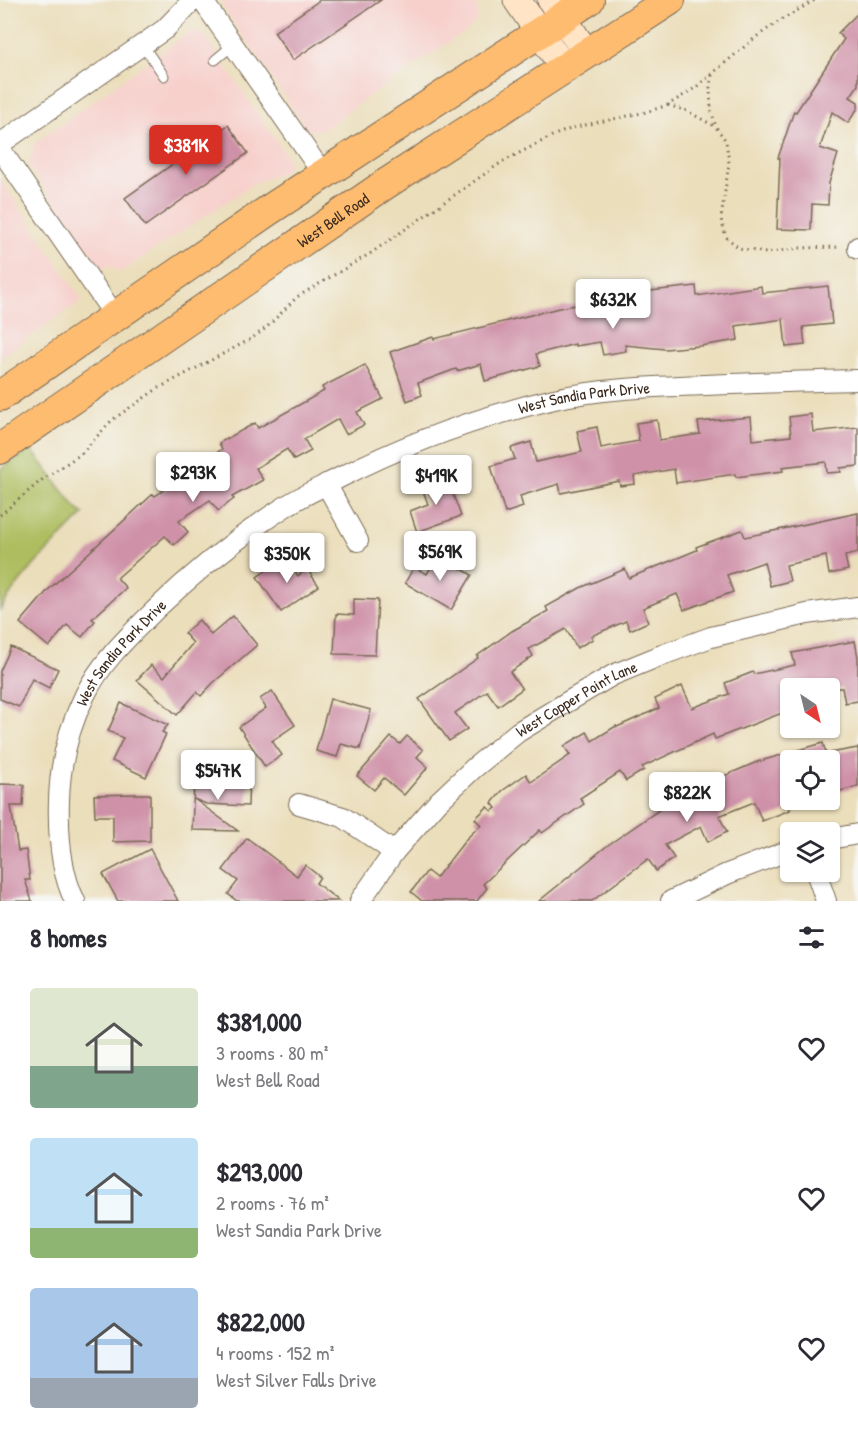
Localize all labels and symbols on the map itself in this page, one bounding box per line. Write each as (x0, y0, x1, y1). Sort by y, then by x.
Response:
pin: $381K (144, 125, 228, 176)
street label: West Bell Road (293, 188, 373, 253)
pin: $632K (571, 279, 655, 330)
street label: West Sandia Park Drive (516, 376, 651, 419)
pin: $293K (151, 452, 235, 503)
pin: $419K (394, 455, 478, 506)
pin: $569K (398, 531, 482, 582)
pin: $350K (245, 533, 329, 584)
street label: West Sandia Park Drive (70, 594, 171, 709)
street label: West Copper Point Lane (511, 655, 641, 742)
north arrow (780, 678, 840, 738)
pin: $547K (176, 750, 260, 801)
pin: $822K (645, 772, 729, 823)

